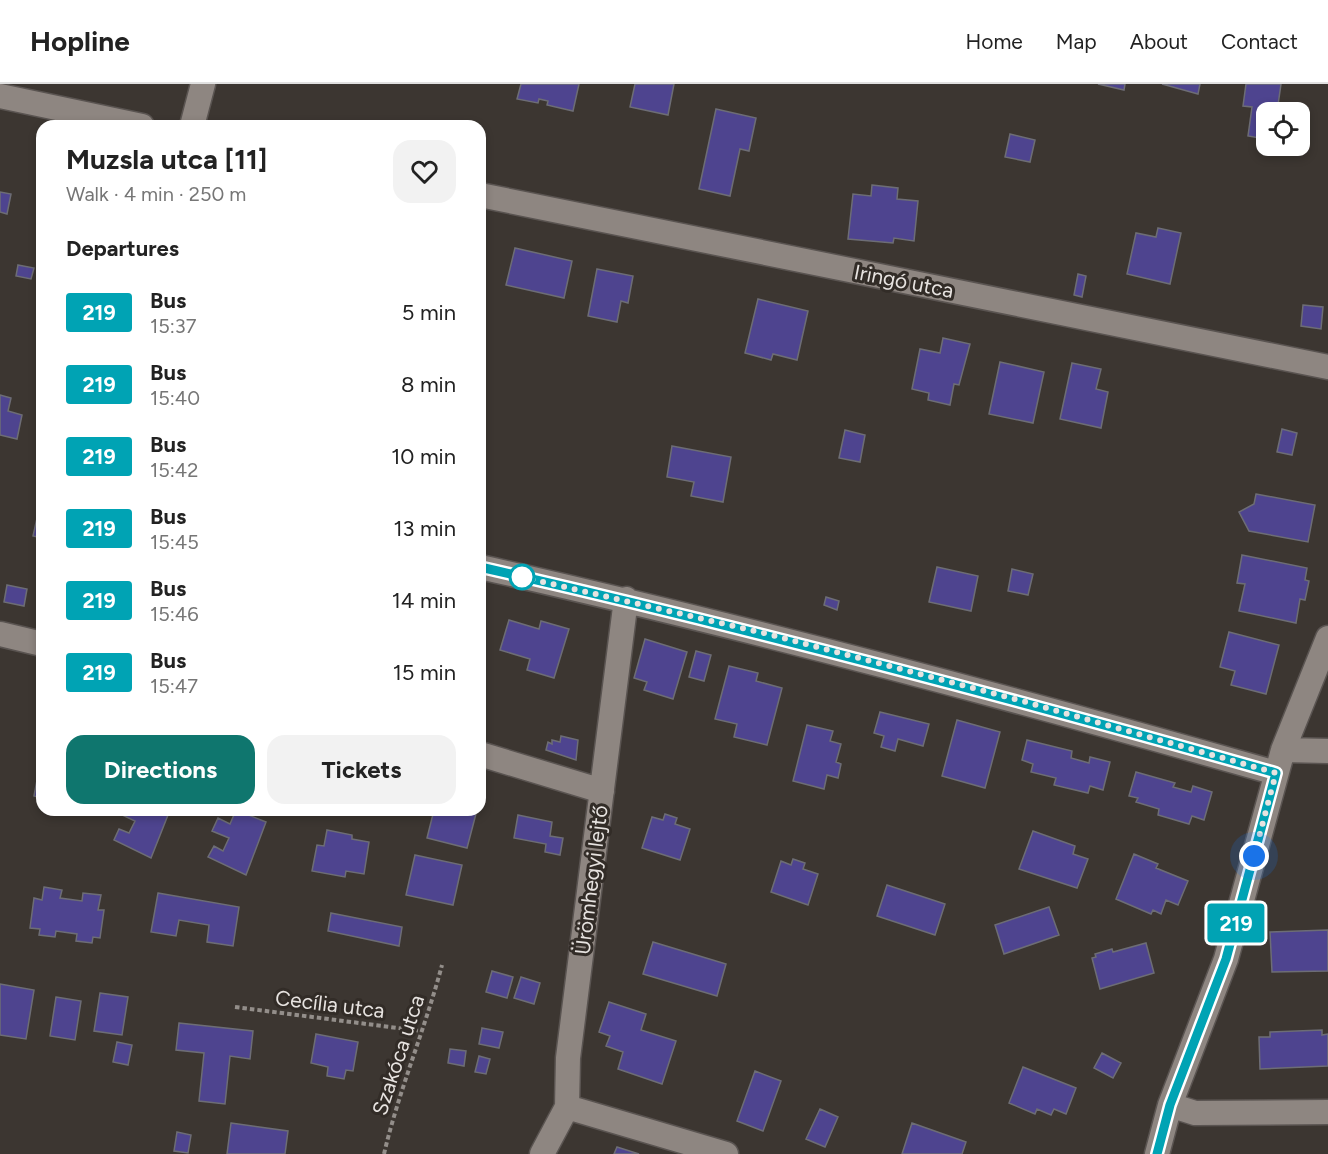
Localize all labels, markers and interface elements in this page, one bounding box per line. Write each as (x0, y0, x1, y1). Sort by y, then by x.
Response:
text: Hopline (30, 24, 130, 58)
text: Home (966, 29, 1023, 54)
text: Map (1056, 29, 1097, 54)
text: About (1130, 29, 1188, 54)
text: Contact (1221, 29, 1298, 54)
map controls (1256, 102, 1310, 156)
button: locate (1256, 102, 1310, 156)
button: heart (393, 140, 456, 203)
text: Muzsla utca [11] (66, 142, 267, 176)
text: Walk · 4 min · 250 m (66, 182, 246, 206)
text: Departures (66, 235, 179, 262)
street label: Iringó utca (852, 259, 956, 303)
text: Bus (150, 287, 186, 314)
text: 5 min (402, 299, 456, 326)
text: 219 (82, 300, 116, 325)
text: 15:37 (150, 314, 196, 338)
text: Bus (150, 359, 186, 386)
text: 8 min (401, 371, 456, 398)
text: 219 (82, 372, 116, 397)
text: 15:40 (150, 386, 200, 410)
text: Bus (150, 431, 186, 458)
text: 10 min (391, 443, 456, 470)
text: 219 (82, 444, 116, 469)
text: 15:42 (150, 458, 198, 482)
text: Bus (150, 503, 186, 530)
text: 13 min (393, 515, 456, 542)
text: 219 (82, 516, 116, 541)
text: 15:45 (150, 530, 199, 554)
unlabelled marker (509, 564, 535, 590)
text: Bus (150, 575, 186, 602)
text: 14 min (392, 587, 456, 614)
text: 219 (82, 588, 116, 613)
text: 15:46 (150, 602, 199, 626)
text: Bus (150, 647, 186, 674)
text: 15 min (393, 659, 456, 686)
text: 219 (82, 660, 116, 685)
text: 15:47 (150, 674, 198, 698)
button: Directions (66, 735, 255, 804)
button: Tickets (267, 735, 456, 804)
street label: Ürömhegyi lejtő (569, 804, 613, 956)
your location (1239, 841, 1269, 871)
line badge: 219 (1202, 904, 1270, 942)
text: 219 (1219, 911, 1253, 936)
street label: Cecília utca (274, 985, 386, 1023)
street label: Szakóca utca (367, 992, 429, 1118)

